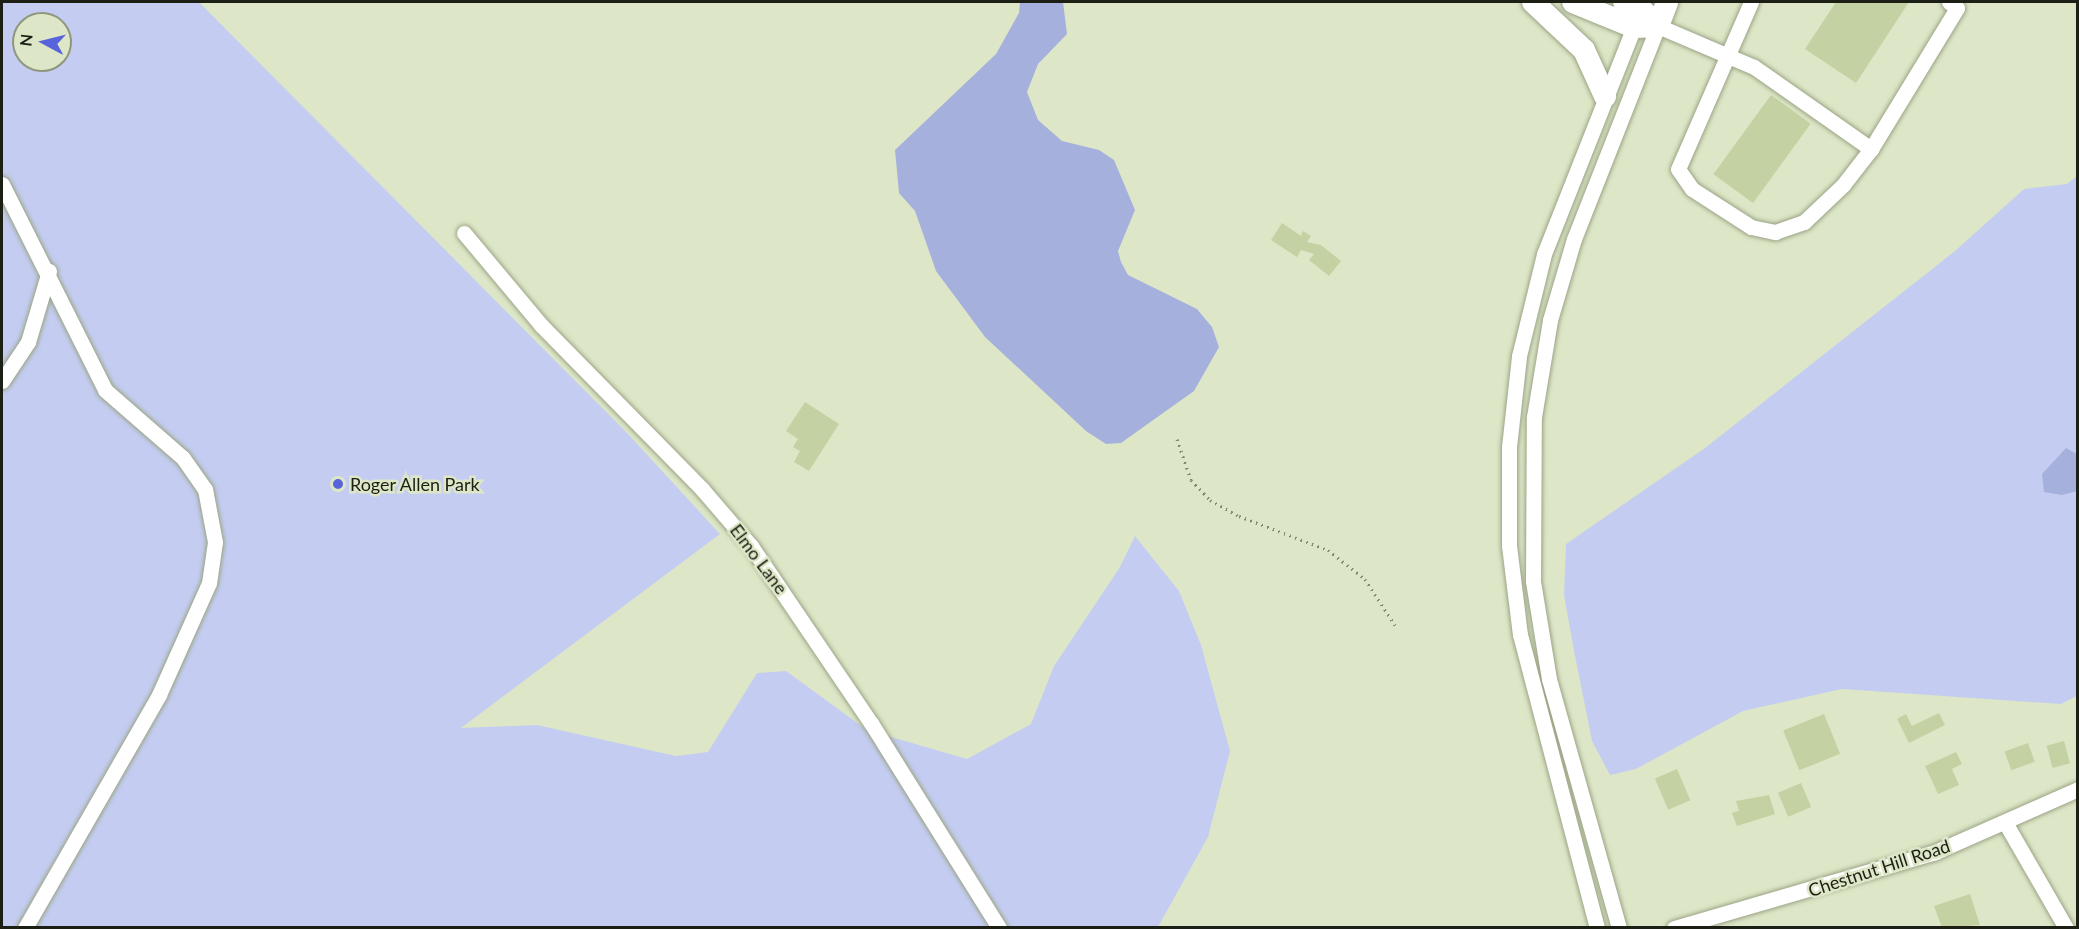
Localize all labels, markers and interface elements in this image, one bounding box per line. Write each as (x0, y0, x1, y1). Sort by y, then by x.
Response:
north arrow (12, 12, 72, 72)
text: N (15, 33, 36, 47)
place label: Roger Allen Park (350, 473, 481, 495)
marker: Roger Allen Park (331, 477, 345, 491)
street label: Elmo Lane (726, 520, 792, 598)
street label: Chestnut Hill Road (1805, 835, 1953, 901)

